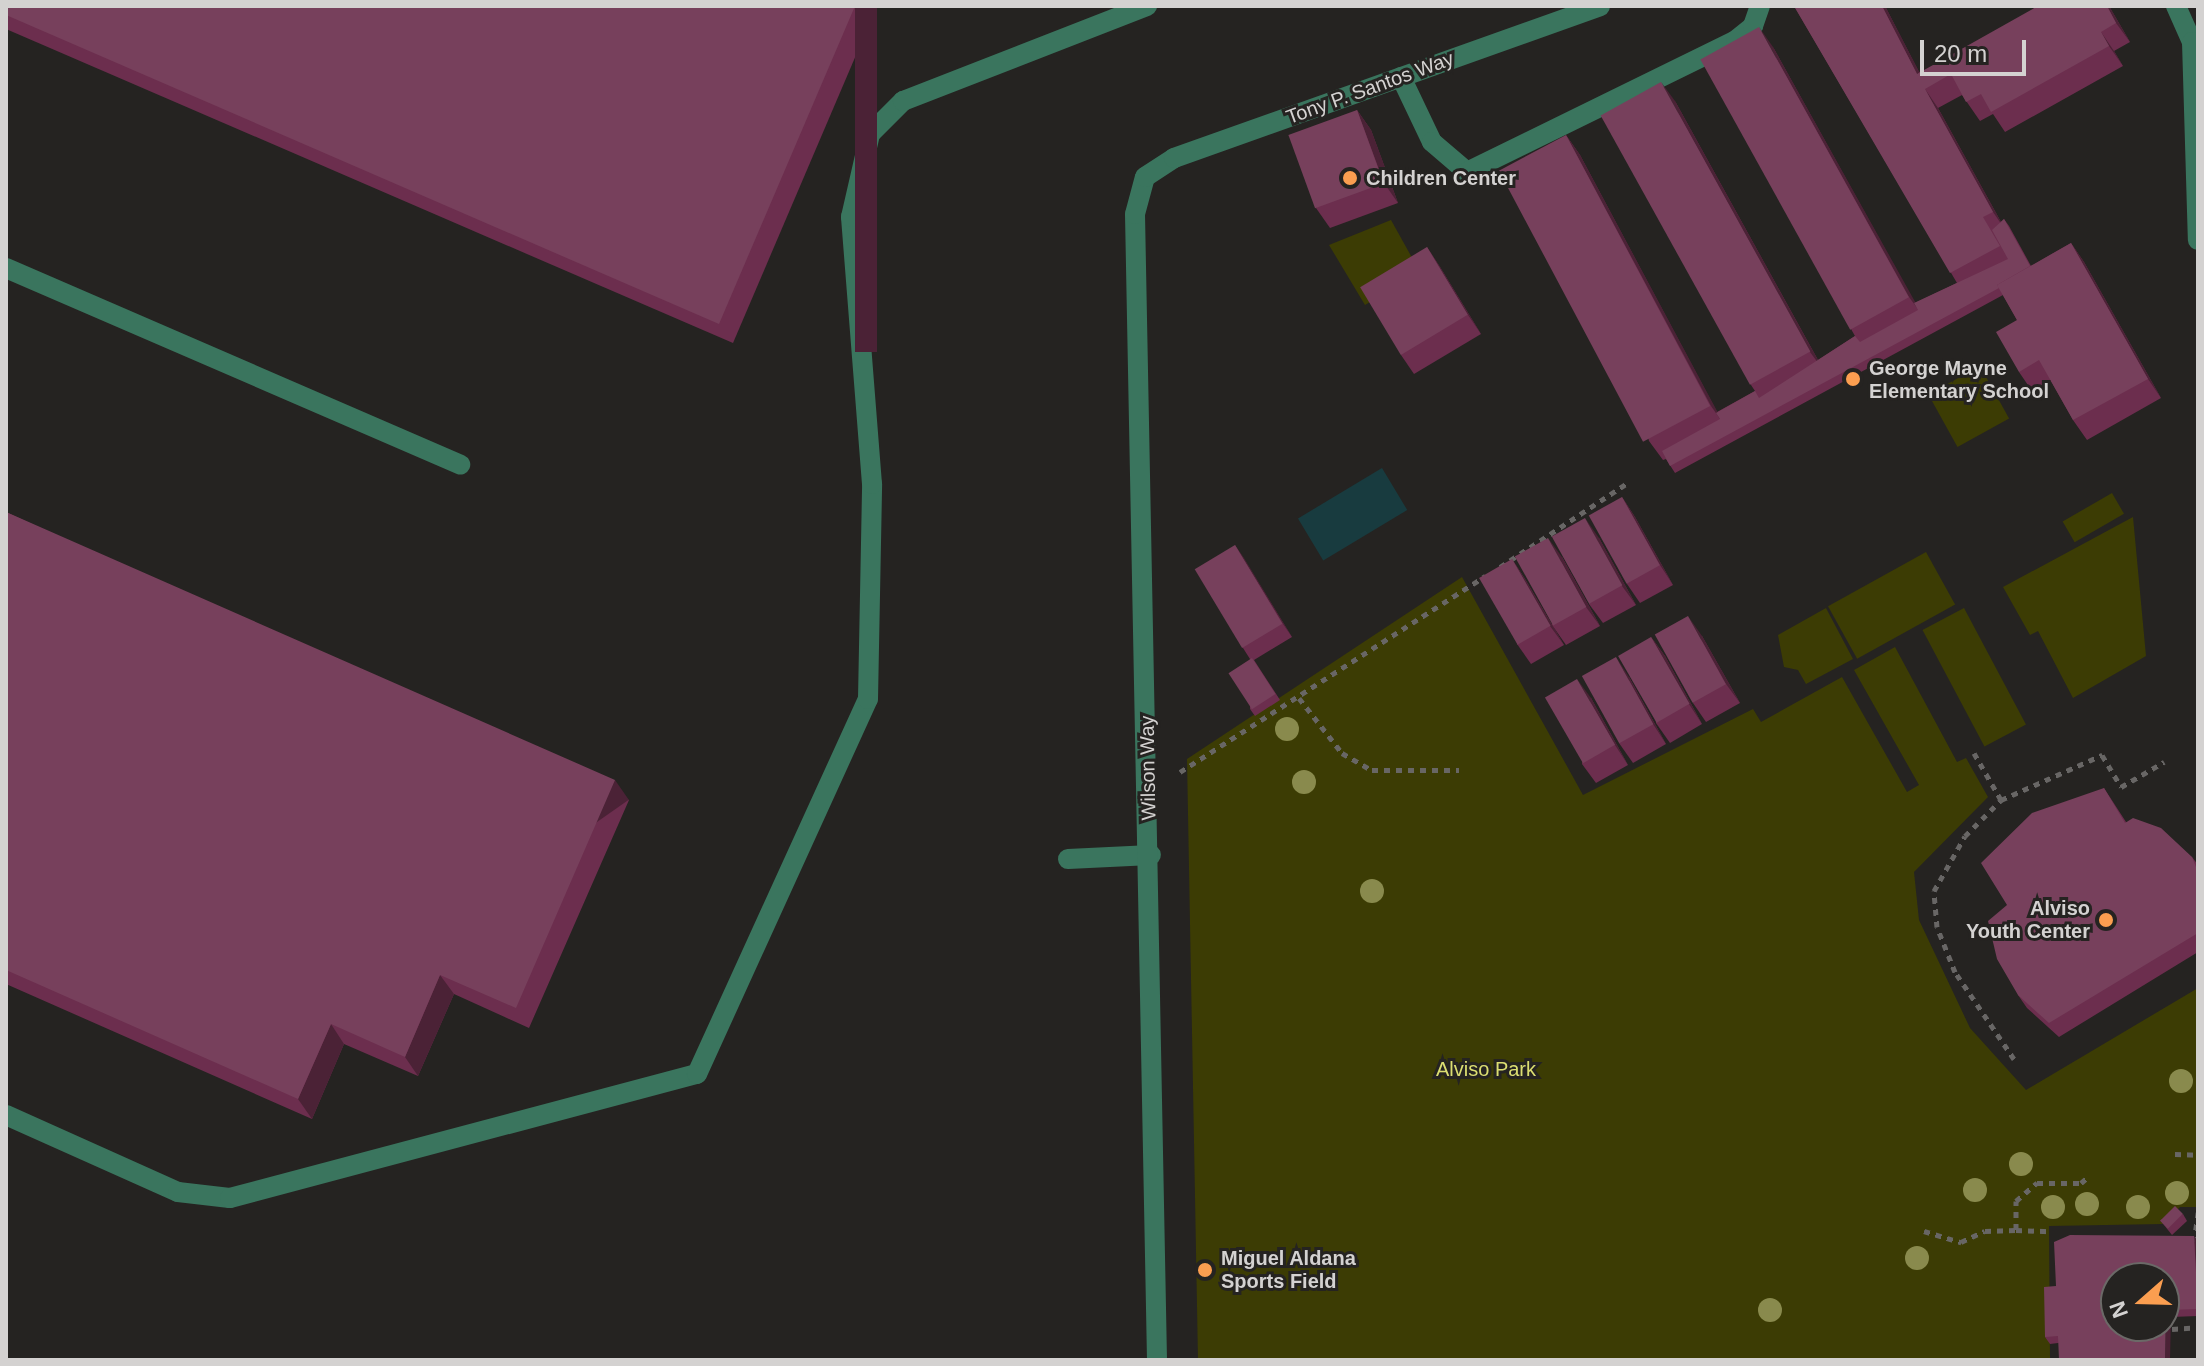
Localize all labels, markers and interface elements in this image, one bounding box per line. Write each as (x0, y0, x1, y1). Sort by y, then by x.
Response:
scale bar (1924, 24, 2030, 74)
text: 20 m (1934, 40, 1987, 67)
street label: Tony P. Santos Way (1283, 46, 1457, 130)
place label: Children Center (1366, 166, 1516, 190)
marker: Children Center (1341, 169, 1359, 187)
place label: George Mayne Elementary School (1869, 356, 2049, 403)
marker: George Mayne Elementary School (1844, 370, 1862, 388)
street label: Wilson Way (1135, 715, 1161, 821)
place label: Alviso Youth Center (1966, 896, 2090, 943)
marker: Alviso Youth Center (2097, 911, 2115, 929)
park label: Alviso Park (1436, 1057, 1536, 1081)
place label: Miguel Aldana Sports Field (1221, 1246, 1357, 1293)
marker: Miguel Aldana Sports Field (1196, 1261, 1214, 1279)
north arrow (2100, 1262, 2180, 1342)
text: N (2104, 1298, 2133, 1321)

